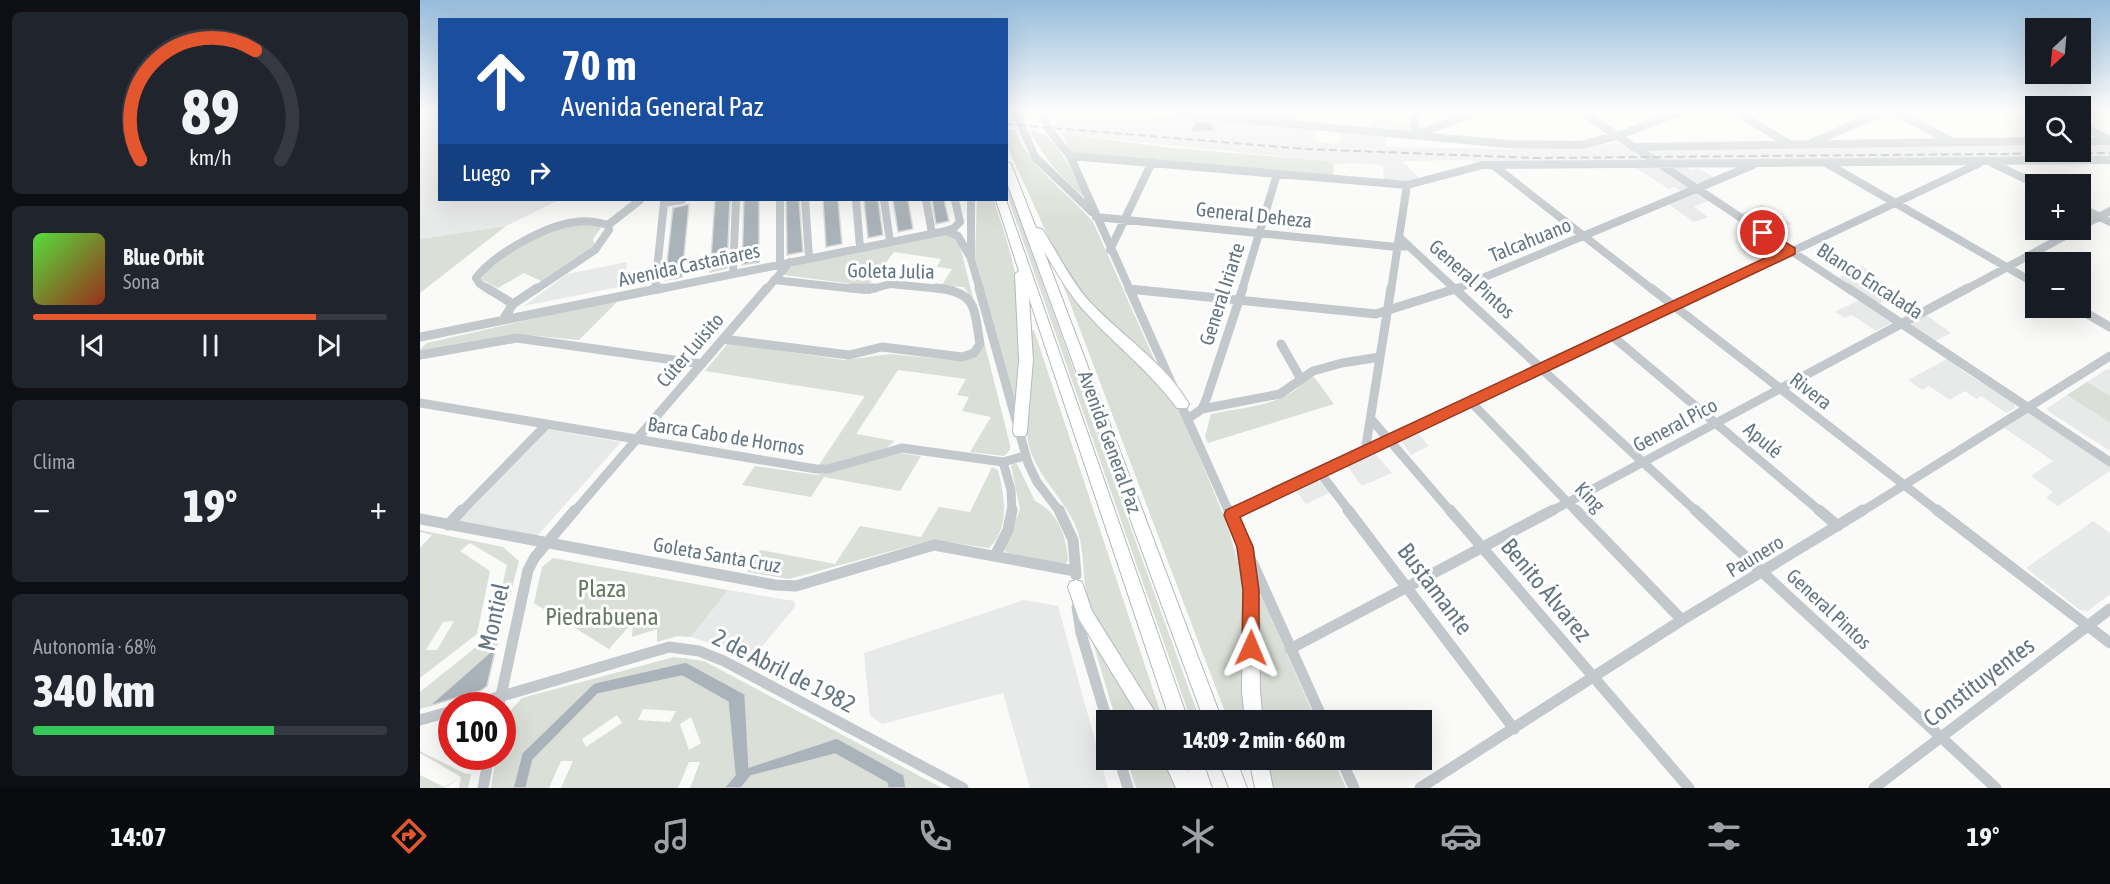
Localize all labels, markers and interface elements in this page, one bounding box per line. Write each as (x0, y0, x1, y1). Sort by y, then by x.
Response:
north arrow (2025, 18, 2091, 84)
map controls (2025, 18, 2091, 318)
text: 70 m (561, 41, 636, 89)
icon: ahead (462, 42, 540, 120)
text: 89 (181, 76, 239, 147)
text: Avenida General Paz (561, 91, 763, 122)
button: search (2025, 96, 2091, 162)
text: km/h (189, 145, 231, 170)
icon: right (523, 156, 556, 189)
text: Luego (462, 160, 511, 186)
button: + (2025, 174, 2091, 240)
street label: General Deheza (1195, 197, 1313, 232)
pin (1737, 207, 1788, 258)
street label: Talcahuano (1486, 213, 1574, 266)
icon: arrive (1746, 216, 1779, 249)
street label: General Pintos (1425, 234, 1520, 323)
street label: Avenida Castañares (616, 238, 762, 291)
street label: Blanco Encalada (1813, 238, 1928, 323)
street label: General Iriarte (1194, 240, 1249, 348)
text: Blue Orbit (123, 244, 204, 270)
button: − (2025, 252, 2091, 318)
street label: Goleta Julia (847, 258, 935, 283)
text: Sona (123, 270, 160, 293)
street label: Cúter Luisito (651, 308, 728, 391)
icon: previous (76, 329, 109, 362)
icon: pause (194, 329, 227, 362)
icon: next (312, 329, 345, 362)
street label: Avenida General Paz (1074, 367, 1147, 516)
street label: Rivera (1786, 367, 1837, 414)
street label: General Pico (1629, 393, 1721, 456)
street label: Barca Cabo de Hornos (646, 412, 806, 459)
street label: Apulé (1739, 417, 1787, 462)
text: Clima (33, 450, 76, 473)
street label: King (1571, 477, 1610, 517)
text: 19° (183, 480, 237, 532)
text: − (33, 488, 50, 526)
text: + (370, 488, 387, 526)
street label: Paunero (1722, 530, 1787, 582)
street label: Goleta Santa Cruz (652, 532, 783, 577)
street label: Benito Álvarez (1496, 533, 1597, 647)
street label: Bustamante (1392, 538, 1478, 640)
street label: General Pintos (1782, 564, 1876, 654)
park label: Plaza Piedrabuena (545, 575, 659, 630)
street label: Montiel (473, 580, 515, 653)
position arrow (1219, 616, 1283, 680)
street label: 2 de Abril de 1982 (709, 623, 860, 718)
street label: Constituyentes (1918, 631, 2039, 732)
text: Autonomía · 68% (33, 635, 156, 658)
text: 340 km (33, 665, 155, 717)
speed limit sign: 100 (438, 692, 516, 770)
text: 14:09 · 2 min · 660 m (1183, 727, 1345, 753)
icon: directions (388, 815, 430, 857)
icon: music (651, 815, 693, 857)
icon: phone (914, 815, 956, 857)
icon: climate (1177, 815, 1219, 857)
icon: car (1440, 815, 1482, 857)
icon: filters (1703, 815, 1745, 857)
text: 14:07 (111, 821, 167, 852)
text: 19° (1967, 821, 1999, 852)

